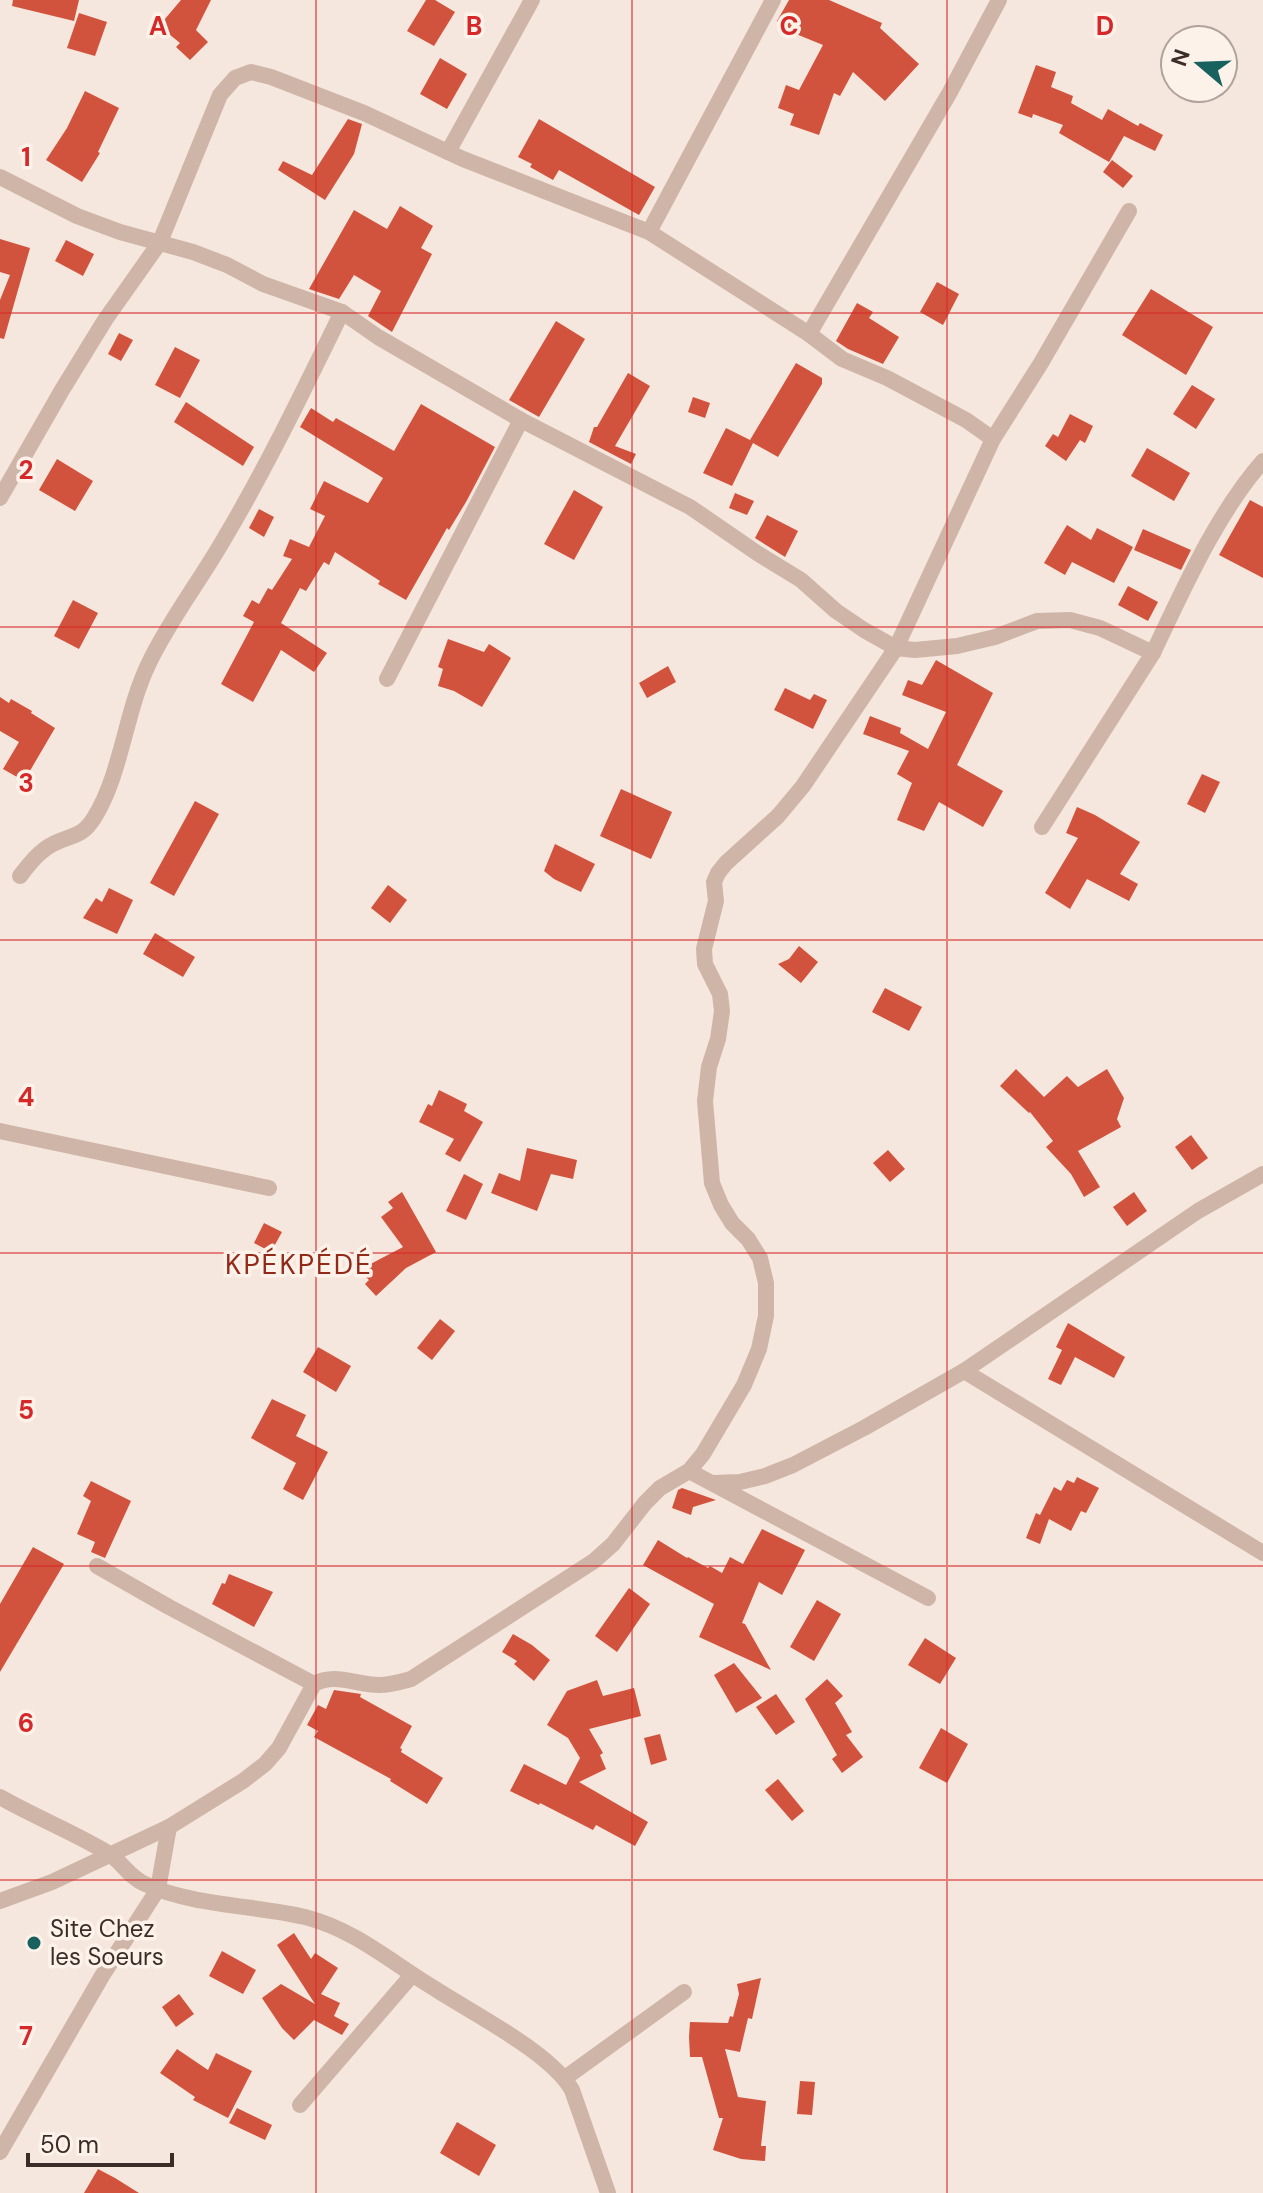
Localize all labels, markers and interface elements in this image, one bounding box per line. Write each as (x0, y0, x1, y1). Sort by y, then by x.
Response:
text: A (149, 9, 167, 43)
text: B (466, 9, 482, 43)
text: C (779, 9, 799, 43)
text: D (1096, 9, 1114, 43)
north arrow (1159, 24, 1239, 104)
text: N (1164, 45, 1197, 70)
text: 1 (21, 140, 31, 174)
text: 2 (18, 453, 34, 487)
text: 3 (18, 766, 34, 800)
text: 4 (18, 1080, 34, 1114)
district label: KPÉKPÉDÉ (225, 1246, 373, 1283)
text: 5 (18, 1393, 34, 1427)
text: 6 (18, 1706, 34, 1740)
place label: Site Chez les Soeurs (50, 1913, 164, 1972)
marker: Site Chez les Soeurs (25, 1934, 43, 1952)
text: 7 (19, 2019, 33, 2053)
scale bar (28, 2117, 172, 2167)
text: 50 m (40, 2129, 99, 2160)

